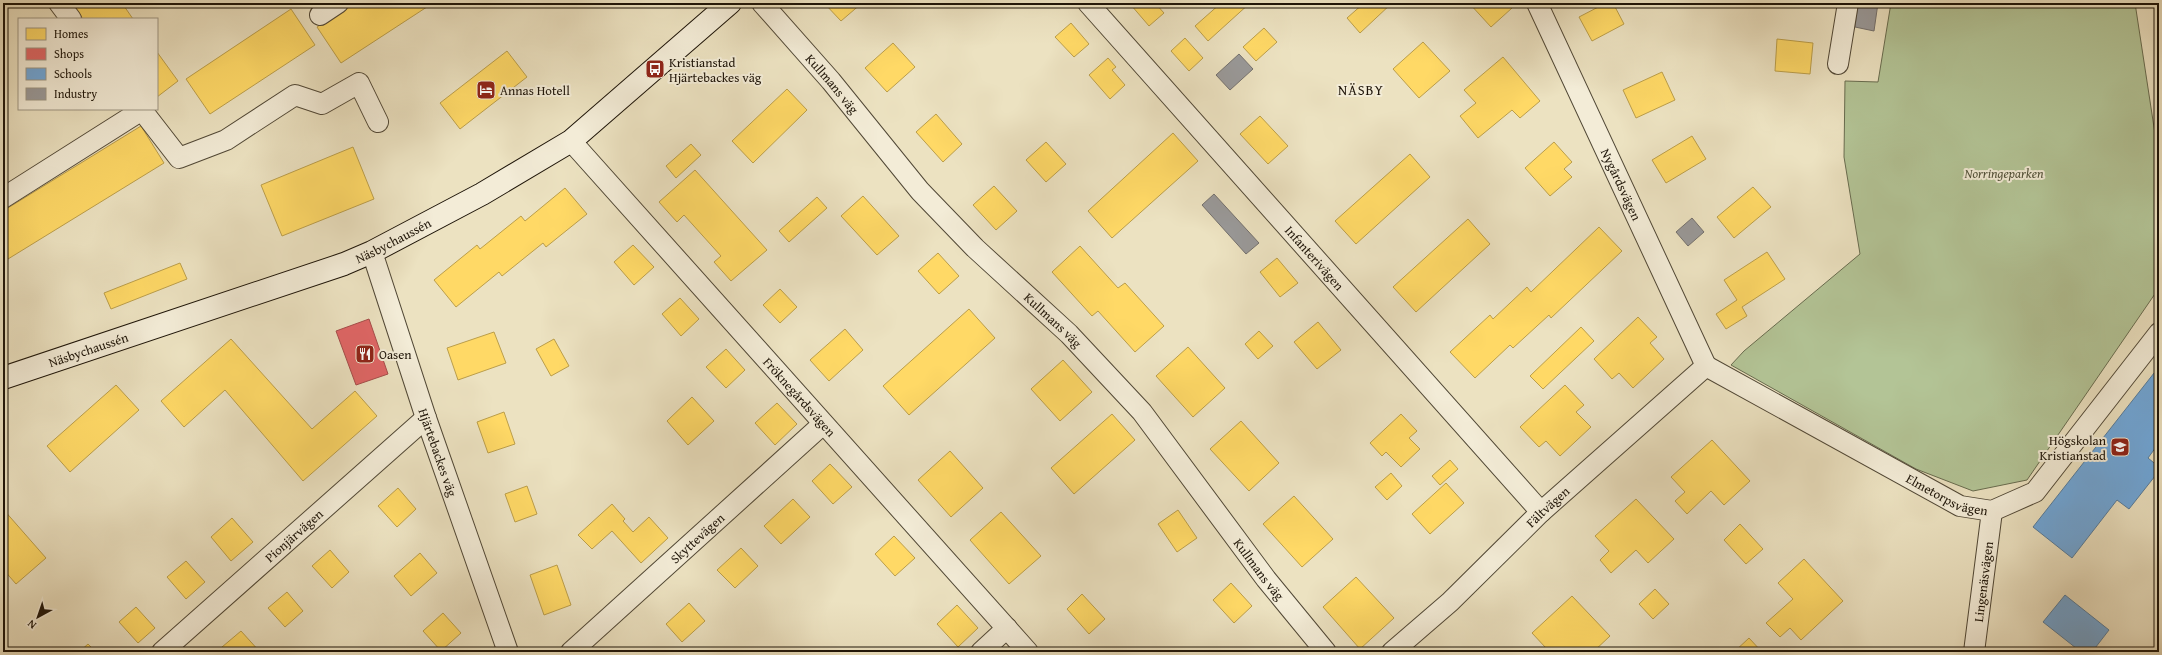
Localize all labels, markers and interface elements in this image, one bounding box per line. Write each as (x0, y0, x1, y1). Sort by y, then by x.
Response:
legend (18, 18, 158, 110)
text: Homes (54, 25, 89, 42)
text: Shops (54, 45, 84, 62)
street label: Kullmans väg (801, 49, 864, 118)
place label: Kristianstad Hjärtebackes väg (669, 53, 762, 87)
bus stop icon: Kristianstad Hjärtebackes väg (644, 58, 666, 80)
text: Schools (54, 65, 92, 82)
hotel icon: Annas Hotell (475, 79, 497, 101)
district label: NÄSBY (1338, 80, 1384, 100)
place label: Annas Hotell (500, 81, 570, 100)
text: Industry (54, 85, 97, 102)
street label: Nygårdsvägen (1596, 145, 1647, 224)
park label: Norringeparken (1965, 164, 2044, 183)
street label: Näsbychaussén (352, 213, 435, 268)
street label: Infanterivägen (1281, 221, 1349, 295)
street label: Kullmans väg (1020, 288, 1087, 352)
street label: Näsbychaussén (46, 327, 131, 372)
restaurant icon: Oasen (354, 343, 376, 365)
place label: Oasen (379, 345, 412, 364)
street label: Fröknegårdsvägen (759, 353, 841, 441)
street label: Hjärtebackes väg (414, 406, 462, 500)
place label: Högskolan Kristianstad (2040, 431, 2107, 465)
school or university icon: Högskolan Kristianstad (2109, 436, 2131, 458)
street label: Elmetorpsvägen (1903, 469, 1990, 520)
street label: Fältvägen (1521, 481, 1574, 532)
street label: Pionjärvägen (260, 504, 328, 566)
street label: Skyttevägen (666, 508, 729, 568)
street label: Kullmans väg (1229, 534, 1289, 604)
street label: Lingenäsvägen (1968, 539, 1998, 623)
north arrow (18, 597, 58, 637)
text: N (23, 616, 40, 633)

